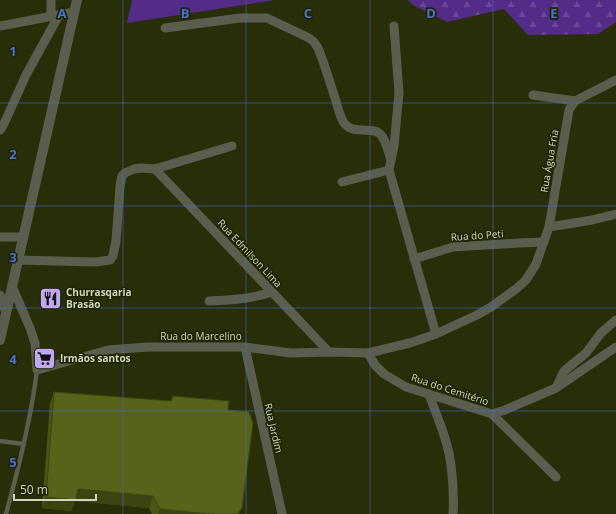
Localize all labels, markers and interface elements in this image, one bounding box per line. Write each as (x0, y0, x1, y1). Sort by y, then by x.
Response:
text: A (58, 4, 67, 22)
text: B (181, 4, 190, 22)
text: C (304, 4, 312, 22)
text: D (426, 4, 436, 22)
text: E (550, 4, 558, 22)
text: 1 (9, 42, 17, 60)
street label: Rua Água Fria (537, 128, 561, 194)
text: 2 (9, 145, 17, 163)
street label: Rua Edmilson Lima (215, 216, 285, 290)
street label: Rua do Peti (450, 226, 504, 244)
text: 3 (9, 248, 17, 266)
restaurant icon: Churrasqaria Brasão (37, 285, 63, 311)
place label: Churrasqaria Brasão (66, 285, 132, 311)
street label: Rua do Marcelino (160, 329, 242, 343)
supermarket icon: Irmãos santos (32, 345, 58, 371)
text: 4 (9, 350, 17, 368)
place label: Irmãos santos (60, 351, 131, 365)
street label: Rua do Cemitério (409, 370, 491, 408)
street label: Rua Jardim (261, 402, 287, 454)
text: 5 (9, 453, 17, 471)
scale bar (14, 476, 96, 502)
text: 50 m (20, 481, 48, 498)

